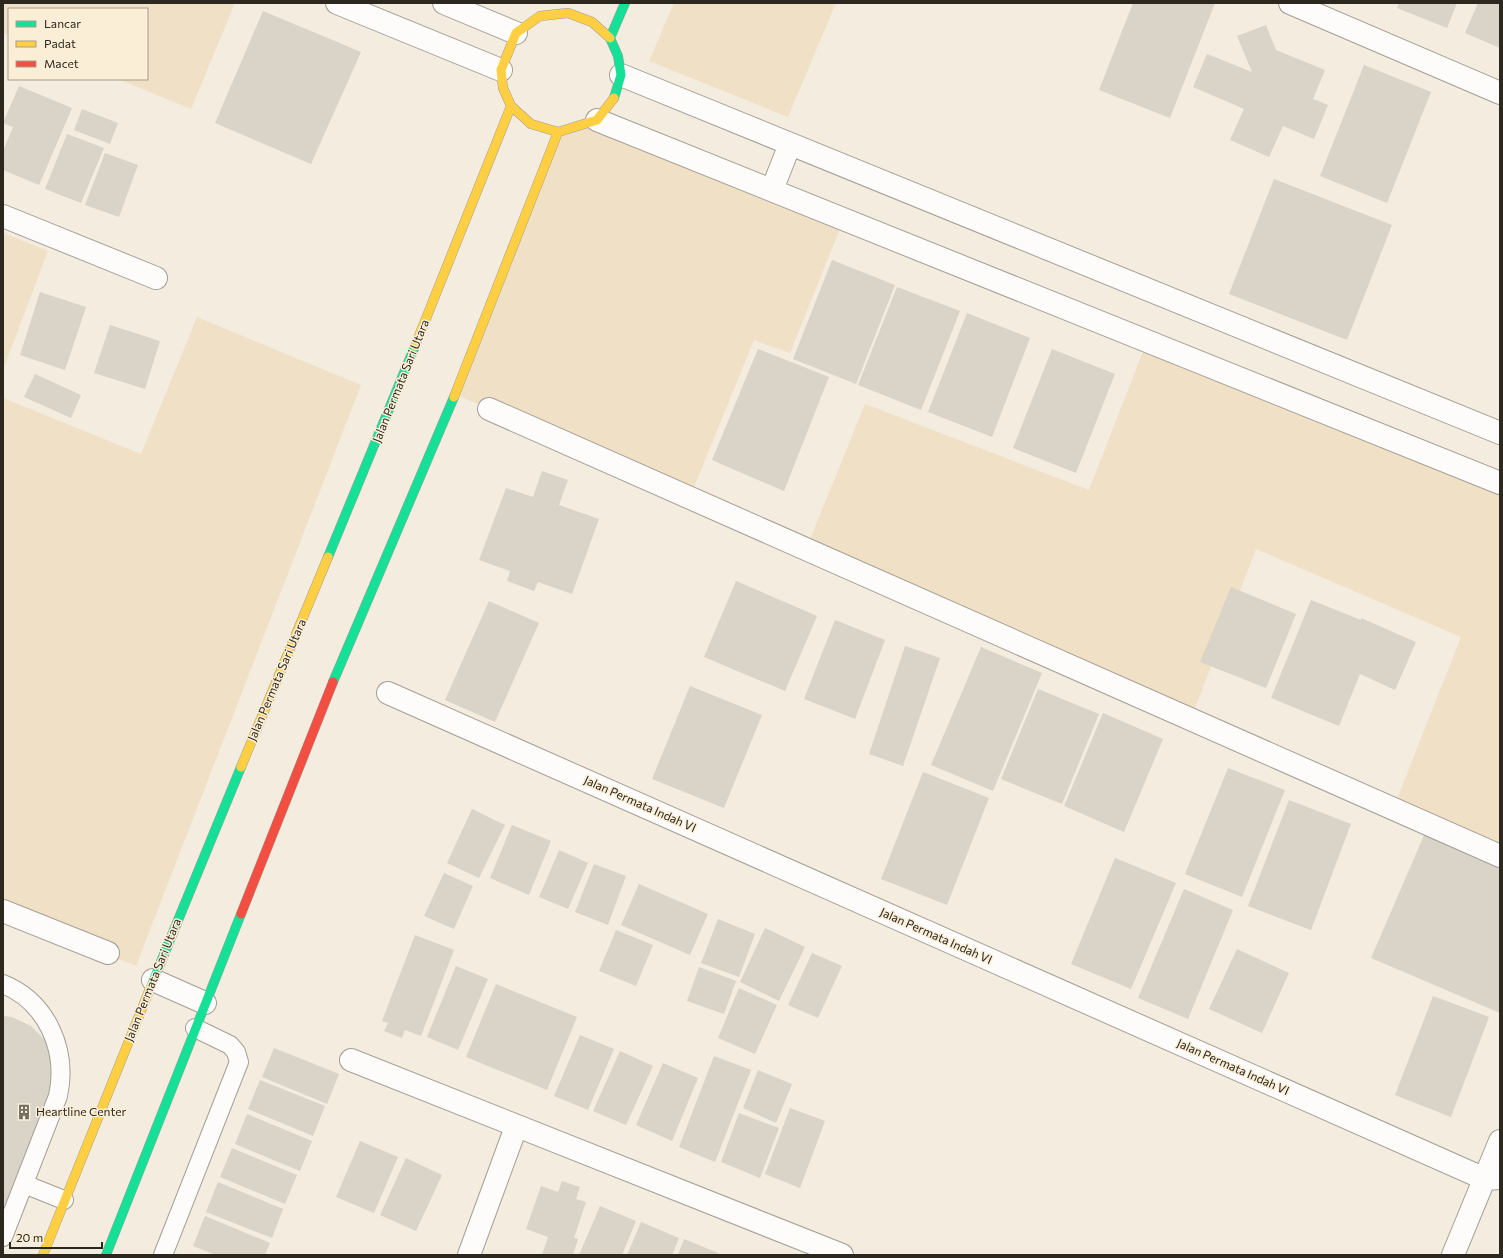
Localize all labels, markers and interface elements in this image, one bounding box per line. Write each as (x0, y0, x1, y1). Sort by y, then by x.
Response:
legend (8, 8, 148, 80)
text: Lancar (44, 16, 81, 30)
text: Padat (44, 36, 76, 50)
text: Macet (44, 56, 79, 70)
street label: Jalan Permata Sari Utara (369, 317, 432, 445)
street label: Jalan Permata Sari Utara (244, 616, 309, 743)
street label: Jalan Permata Indah VI (582, 772, 699, 835)
street label: Jalan Permata Indah VI (878, 904, 995, 967)
street label: Jalan Permata Sari Utara (121, 916, 184, 1044)
street label: Jalan Permata Indah VI (1175, 1035, 1292, 1098)
building icon: Heartline Center (15, 1103, 33, 1121)
place label: Heartline Center (36, 1104, 127, 1118)
scale bar (10, 1224, 102, 1250)
text: 20 m (16, 1230, 43, 1244)

